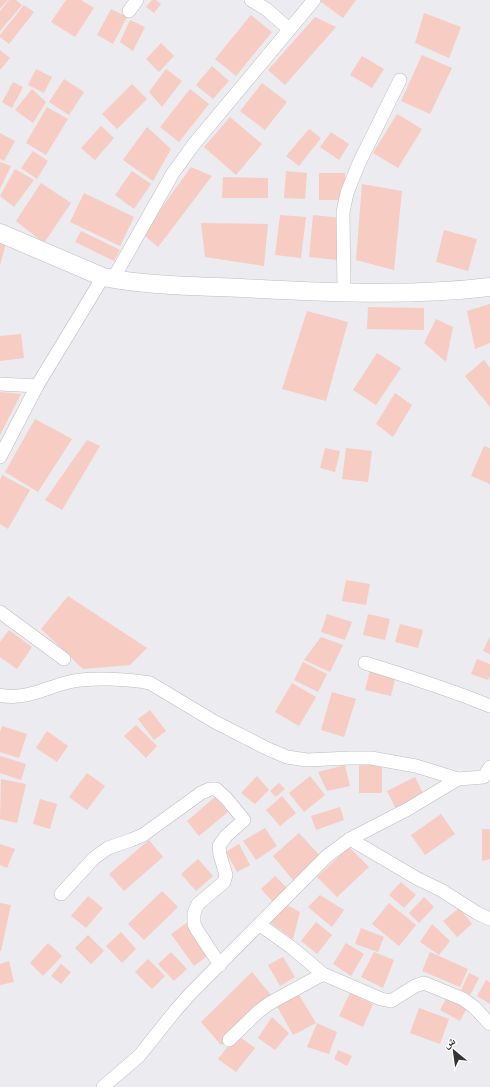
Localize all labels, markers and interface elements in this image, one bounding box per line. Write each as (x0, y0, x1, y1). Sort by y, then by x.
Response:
north arrow (434, 1031, 474, 1071)
text: ش (441, 1033, 458, 1052)

